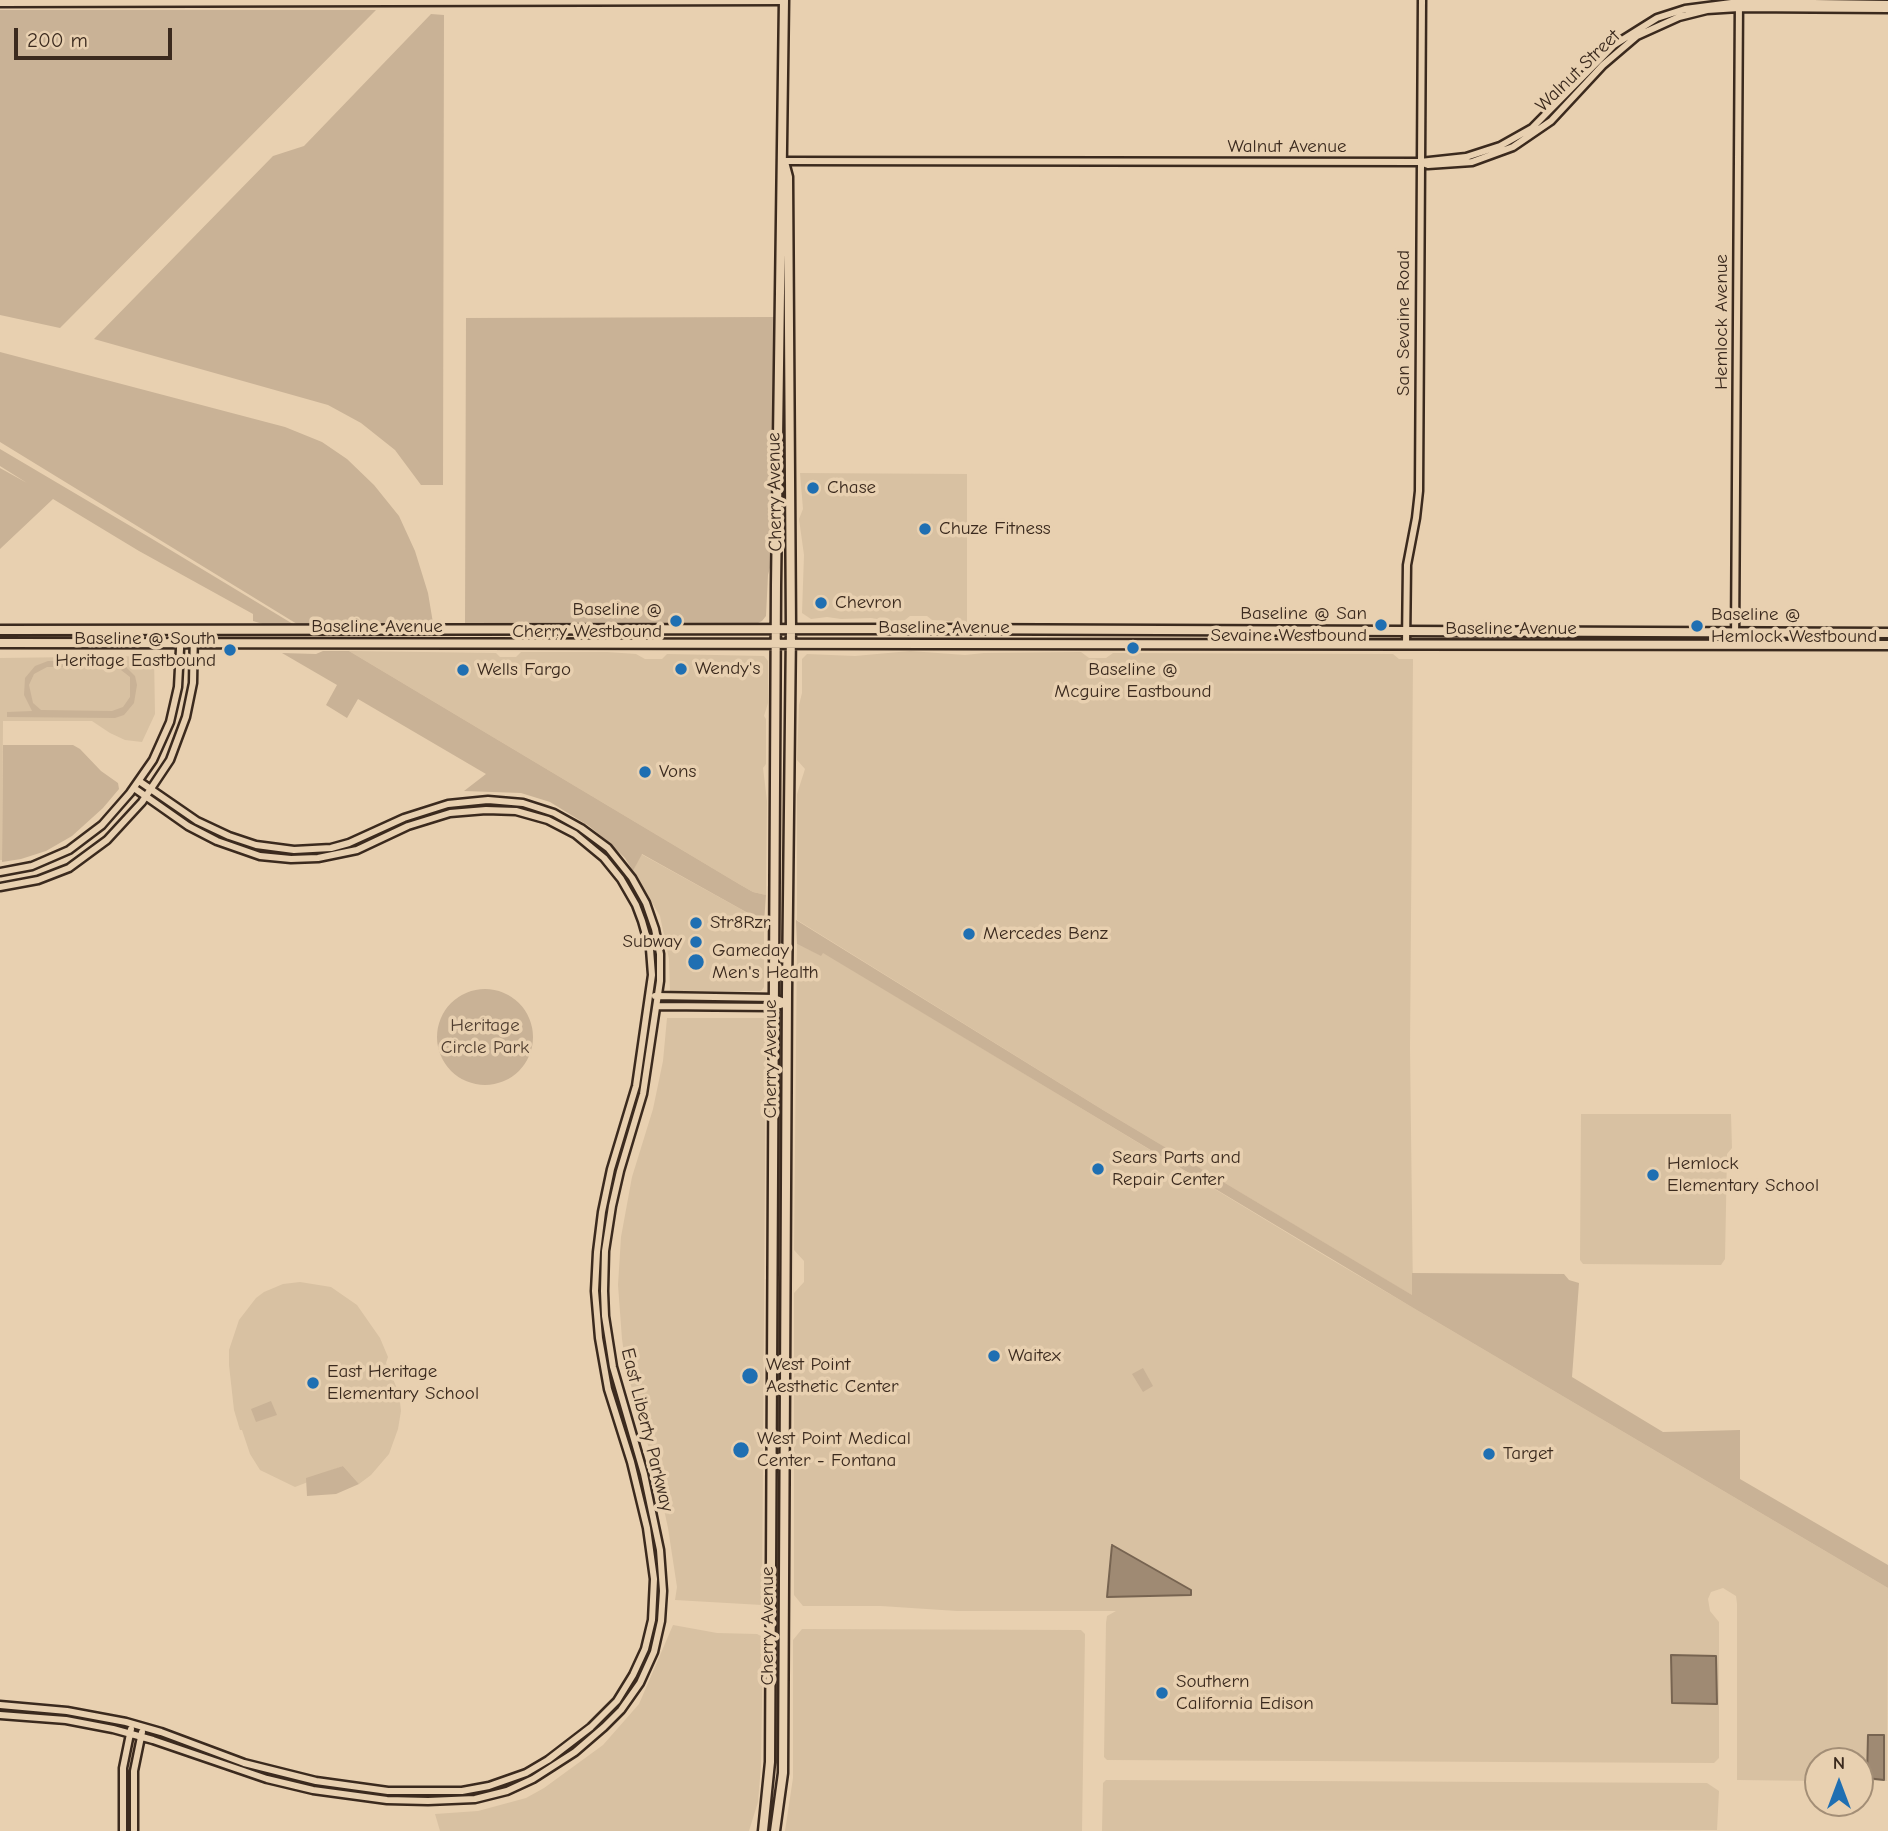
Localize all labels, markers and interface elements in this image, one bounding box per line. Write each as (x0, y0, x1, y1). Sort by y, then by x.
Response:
scale bar (18, 14, 175, 58)
street label: Walnut Street (1531, 25, 1625, 117)
text: 200 m (27, 28, 88, 52)
street label: Walnut Avenue (1228, 136, 1346, 158)
street label: San Sevaine Road (1393, 250, 1415, 396)
street label: Hemlock Avenue (1711, 254, 1733, 390)
street label: Cherry Avenue (763, 432, 787, 552)
place label: Chase (827, 477, 876, 499)
marker: Chase (805, 480, 821, 496)
place label: Chuze Fitness (939, 518, 1051, 540)
marker: Chuze Fitness (917, 521, 933, 537)
place label: Chevron (835, 592, 902, 614)
marker: Chevron (813, 595, 829, 611)
place label: Baseline @ Cherry Westbound (512, 599, 662, 643)
place label: Baseline @ San Sevaine Westbound (1210, 603, 1367, 647)
place label: Baseline @ Hemlock Westbound (1711, 604, 1877, 648)
marker: Baseline @ Cherry Westbound (668, 613, 684, 629)
street label: Baseline Avenue (311, 616, 443, 638)
street label: Baseline Avenue (878, 617, 1010, 639)
marker: Baseline @ San Sevaine Westbound (1373, 617, 1389, 633)
street label: Baseline Avenue (1445, 618, 1577, 640)
marker: Baseline @ Hemlock Westbound (1689, 618, 1705, 634)
place label: Baseline @ South Heritage Eastbound (55, 628, 216, 672)
marker: Baseline @ Mcguire Eastbound (1125, 640, 1141, 656)
marker: Baseline @ South Heritage Eastbound (222, 642, 238, 658)
place label: Wendy's (695, 658, 760, 680)
place label: Wells Fargo (477, 659, 571, 681)
place label: Baseline @ Mcguire Eastbound (1054, 659, 1212, 703)
marker: Wendy's (673, 661, 689, 677)
marker: Wells Fargo (455, 662, 471, 678)
place label: Vons (659, 761, 697, 783)
marker: Vons (637, 764, 653, 780)
place label: Str8Rzr (710, 912, 770, 934)
marker: Str8Rzr (688, 915, 704, 931)
place label: Mercedes Benz (983, 923, 1108, 945)
marker: Mercedes Benz (961, 926, 977, 942)
place label: Subway (622, 931, 682, 953)
marker: Subway (688, 934, 704, 950)
place label: Gameday Men's Health (712, 940, 819, 984)
marker: Gameday Men's Health (686, 952, 706, 972)
street label: Cherry Avenue (760, 999, 782, 1119)
park label: Heritage Circle Park (441, 1015, 529, 1059)
place label: Sears Parts and Repair Center (1112, 1147, 1241, 1191)
place label: Hemlock Elementary School (1667, 1153, 1819, 1197)
marker: Sears Parts and Repair Center (1090, 1161, 1106, 1177)
marker: Hemlock Elementary School (1645, 1167, 1661, 1183)
place label: Waitex (1008, 1345, 1061, 1367)
street label: East Liberty Parkway (616, 1346, 678, 1514)
marker: Waitex (986, 1348, 1002, 1364)
place label: West Point Aesthetic Center (766, 1354, 898, 1398)
place label: East Heritage Elementary School (327, 1361, 479, 1405)
marker: West Point Aesthetic Center (740, 1366, 760, 1386)
marker: East Heritage Elementary School (305, 1375, 321, 1391)
place label: West Point Medical Center - Fontana (757, 1428, 911, 1472)
marker: West Point Medical Center - Fontana (731, 1440, 751, 1460)
place label: Target (1503, 1443, 1553, 1465)
marker: Target (1481, 1446, 1497, 1462)
street label: Cherry Avenue (757, 1566, 779, 1686)
place label: Southern California Edison (1176, 1671, 1314, 1715)
marker: Southern California Edison (1154, 1685, 1170, 1701)
north arrow (1804, 1747, 1874, 1817)
text: N (1833, 1752, 1845, 1774)

